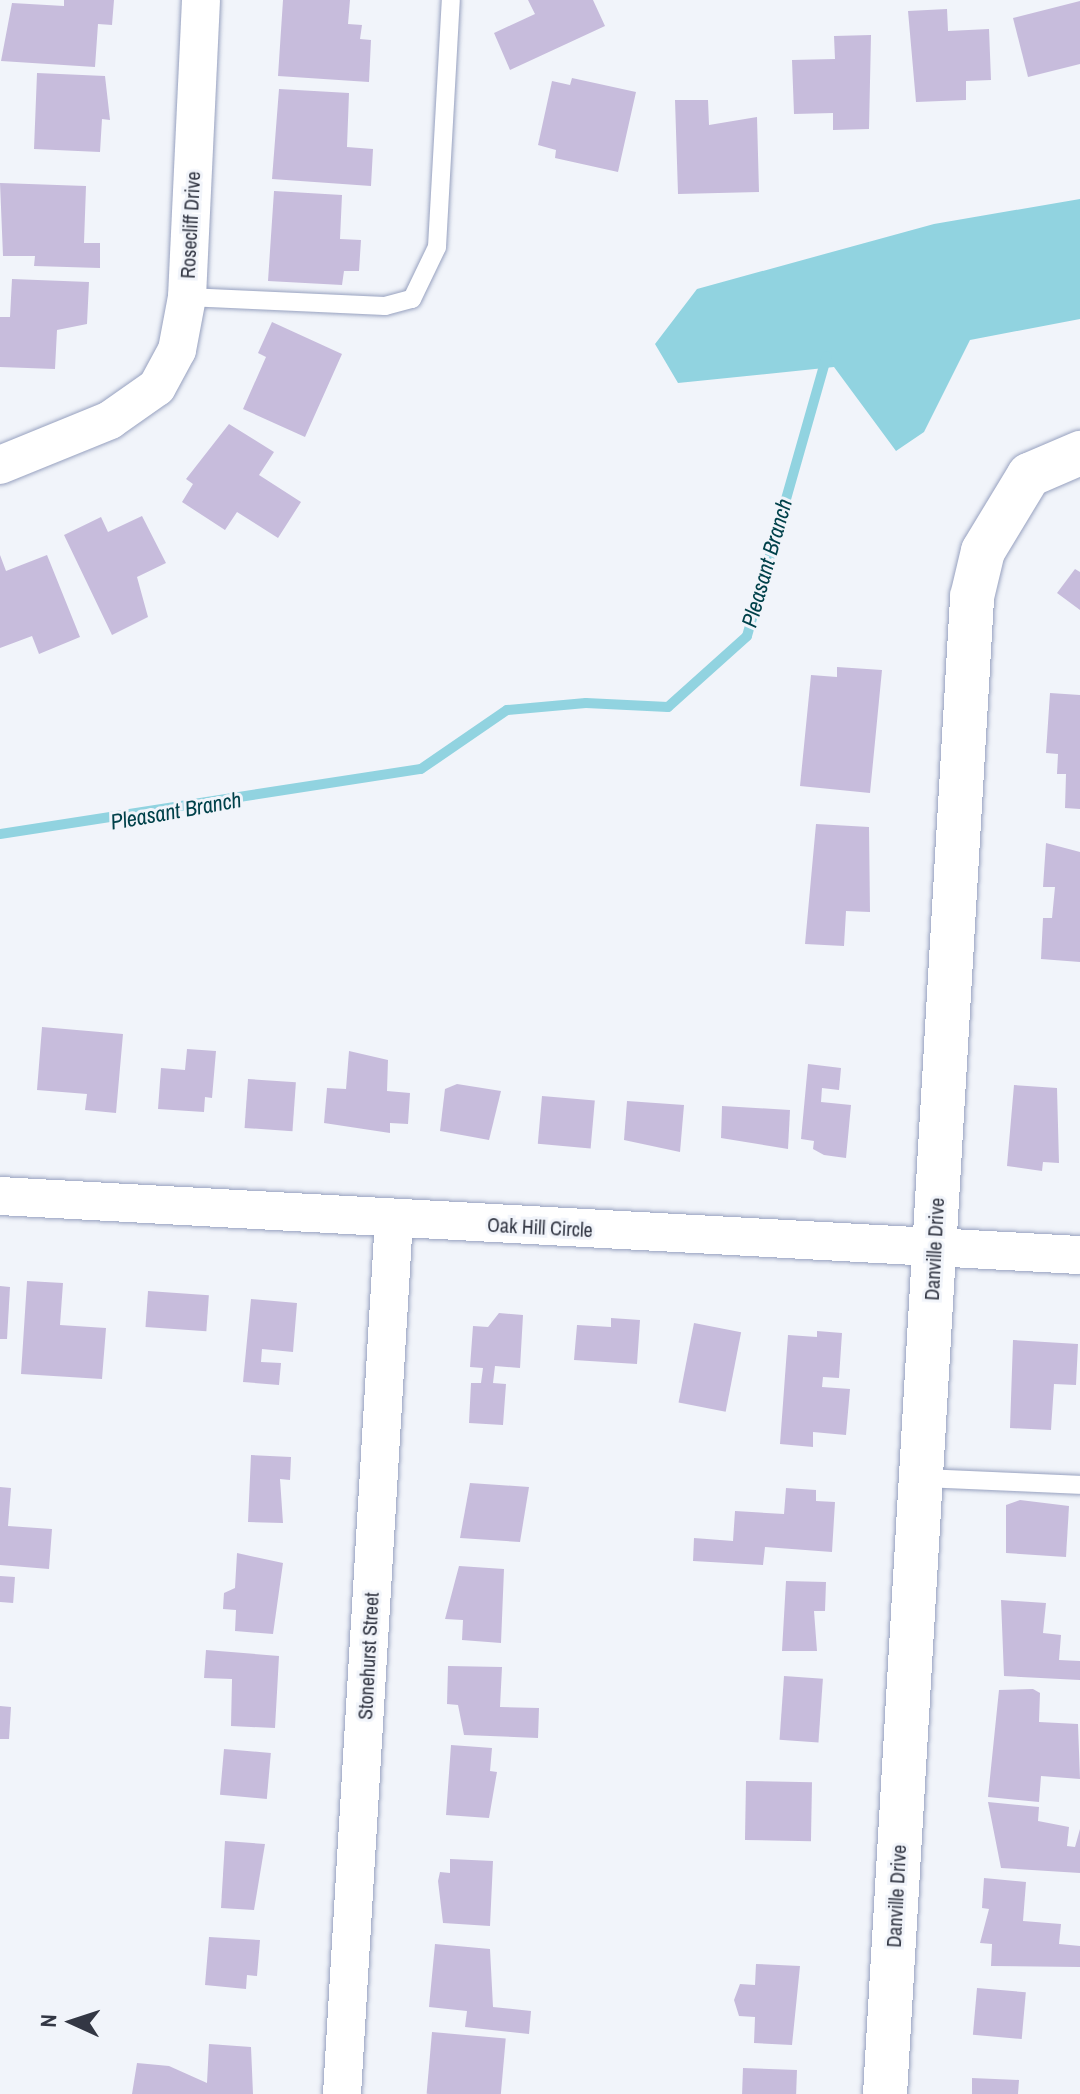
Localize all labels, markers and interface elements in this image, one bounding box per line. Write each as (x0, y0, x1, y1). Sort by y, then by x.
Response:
street label: Rosecliff Drive (175, 171, 205, 279)
water label: Pleasant Branch (736, 496, 798, 630)
water label: Pleasant Branch (109, 787, 243, 835)
street label: Danville Drive (919, 1197, 949, 1301)
street label: Oak Hill Circle (487, 1212, 593, 1242)
street label: Stonehurst Street (353, 1592, 383, 1720)
street label: Danville Drive (881, 1844, 911, 1948)
north arrow (32, 1982, 112, 2062)
text: N (33, 2013, 63, 2028)

